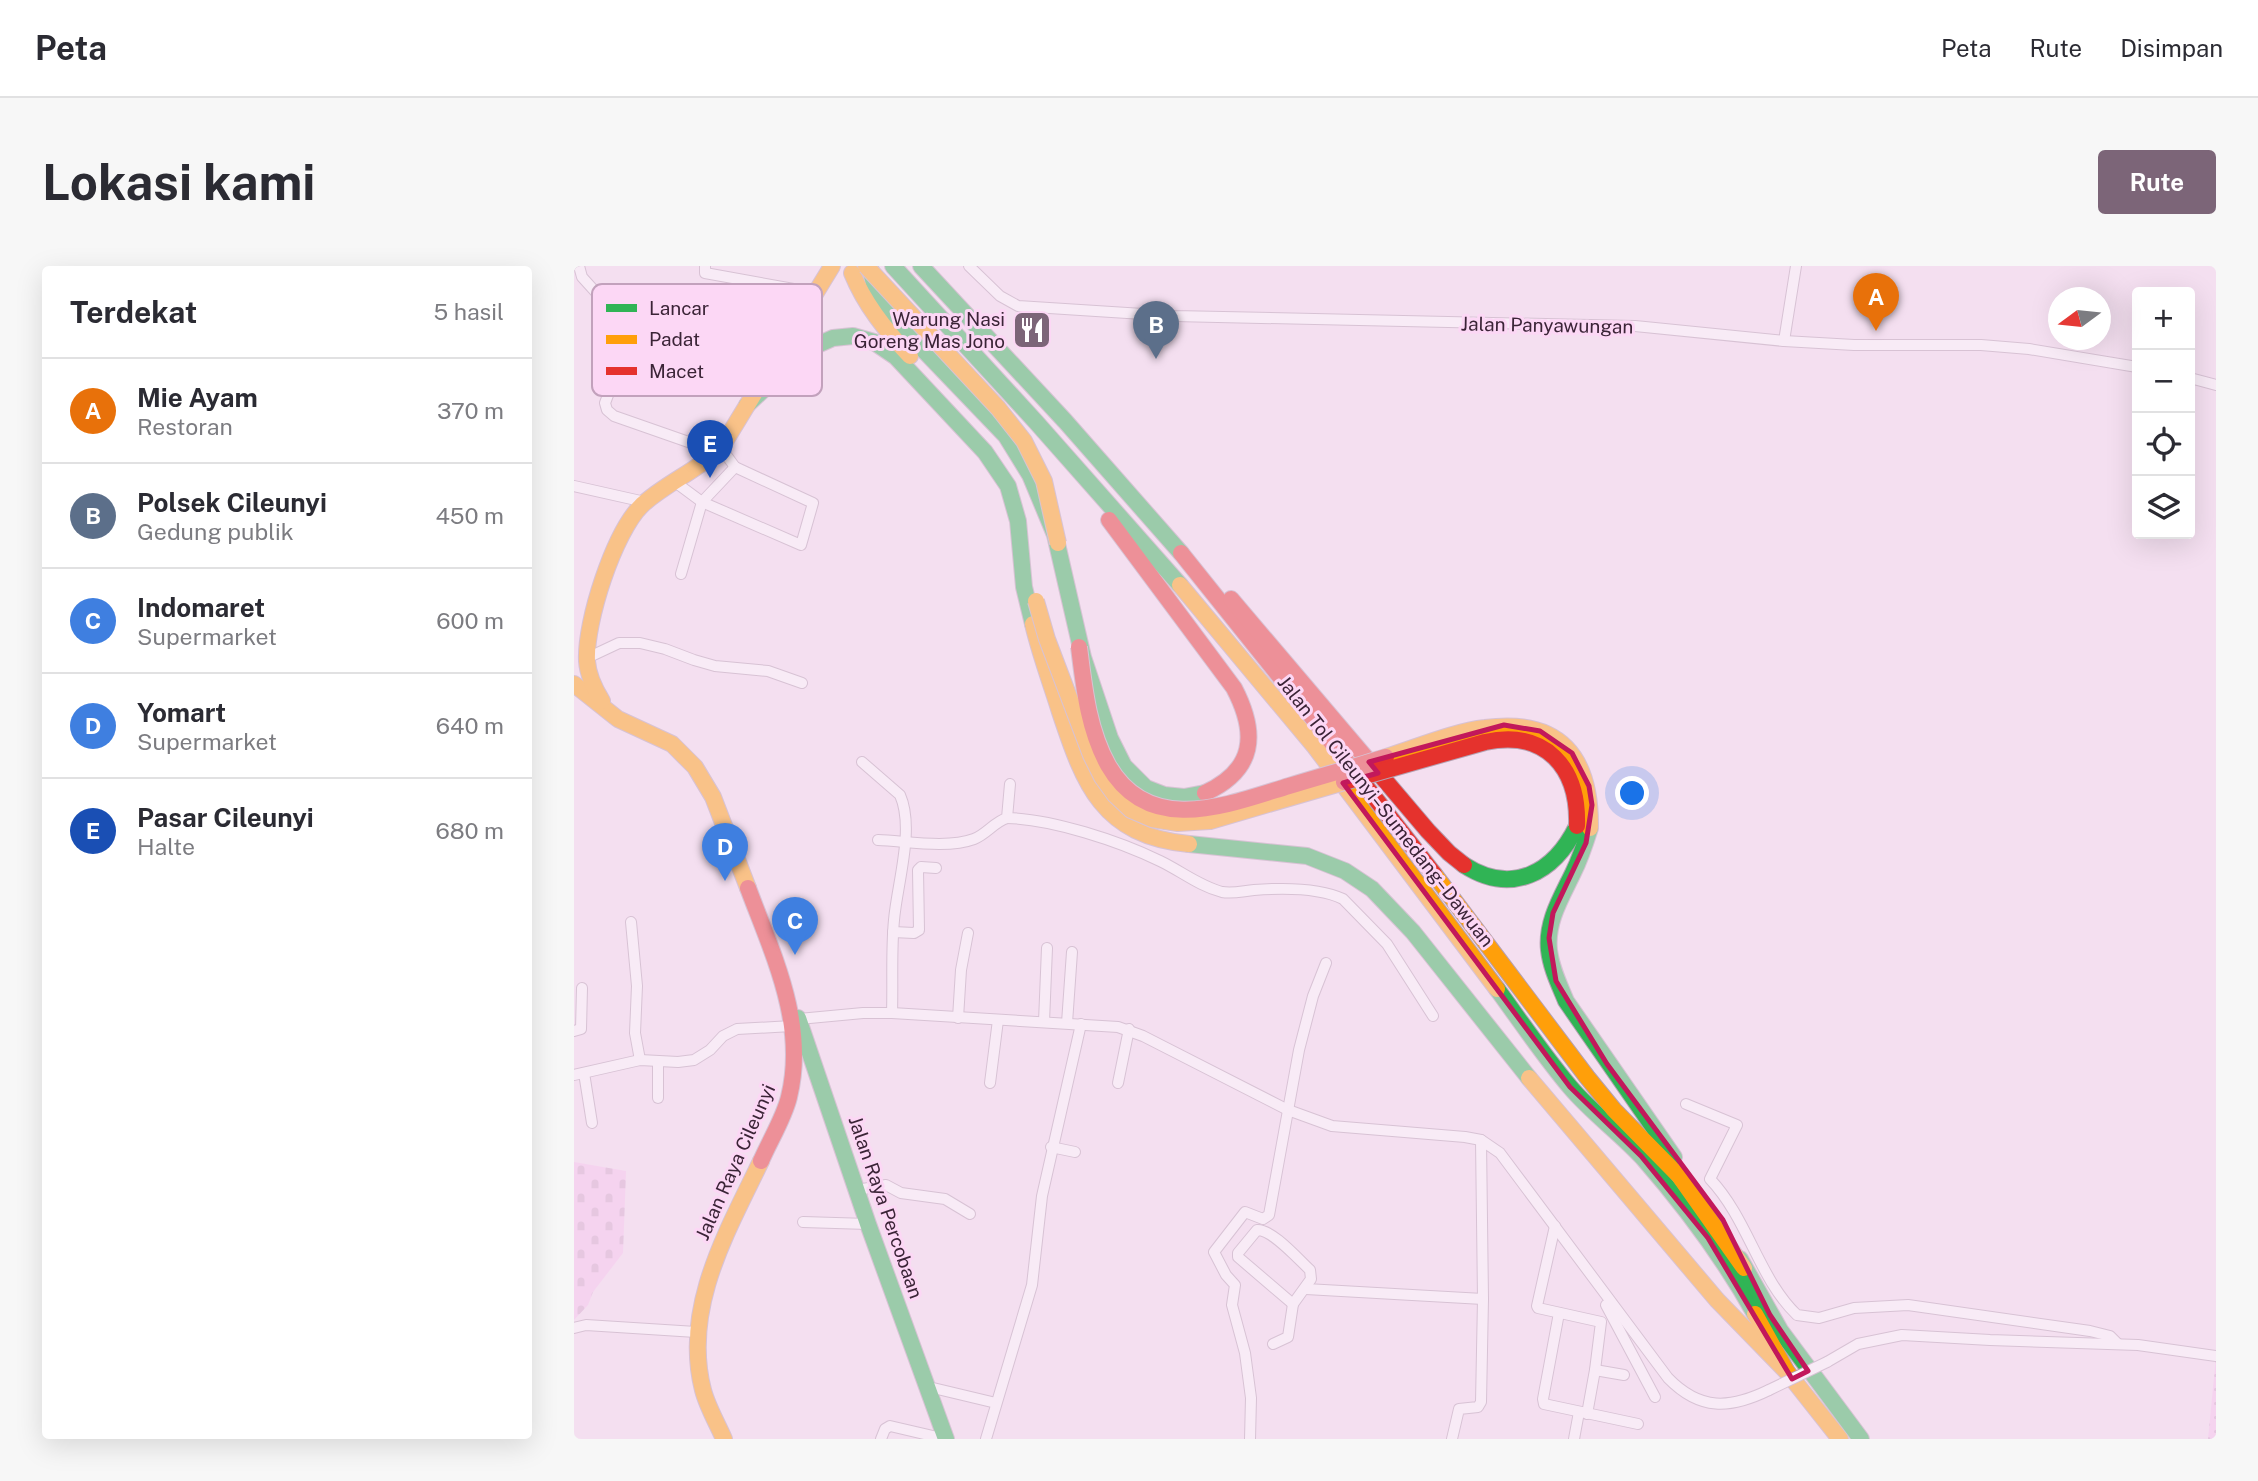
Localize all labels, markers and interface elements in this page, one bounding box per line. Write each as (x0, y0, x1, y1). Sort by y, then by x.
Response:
text: Peta (35, 29, 107, 67)
text: Peta (1941, 34, 1992, 62)
text: Rute (2030, 34, 2082, 62)
text: Disimpan (2120, 34, 2223, 62)
button: Rute (2098, 150, 2216, 214)
text: Lokasi kami (42, 153, 315, 211)
pin: A (1853, 273, 1899, 331)
legend (592, 284, 822, 396)
north arrow (2048, 287, 2111, 350)
map controls (2132, 287, 2195, 539)
button: + (2132, 287, 2195, 350)
text: Terdekat (70, 294, 197, 330)
text: Lancar (649, 297, 709, 319)
text: 5 hasil (433, 298, 504, 325)
pin: B (1133, 301, 1179, 359)
place label: Warung Nasi Goreng Mas Jono (854, 308, 1005, 352)
restaurant icon: Warung Nasi Goreng Mas Jono (1011, 309, 1053, 351)
street label: Jalan Panyawungan (1460, 312, 1634, 338)
text: Padat (649, 328, 700, 350)
button: − (2132, 350, 2195, 413)
text: Macet (649, 360, 704, 382)
text: Mie Ayam (137, 382, 258, 413)
text: A (85, 397, 101, 424)
text: 370 m (437, 397, 504, 424)
text: Restoran (137, 413, 233, 440)
button: locate (2132, 413, 2195, 476)
pin: E (687, 420, 733, 478)
button: layers (2132, 476, 2195, 539)
text: Polsek Cileunyi (137, 487, 327, 518)
text: B (85, 502, 101, 529)
text: 450 m (435, 502, 504, 529)
text: Gedung publik (137, 518, 294, 545)
text: Indomaret (137, 592, 265, 623)
text: C (85, 607, 101, 634)
text: 600 m (436, 607, 504, 634)
text: Supermarket (137, 623, 277, 650)
street label: Jalan Tol Cileunyi–Sumedang–Dawuan (1273, 671, 1499, 951)
text: Yomart (137, 697, 226, 728)
text: D (85, 712, 101, 739)
text: 640 m (436, 712, 504, 739)
text: Supermarket (137, 728, 277, 755)
your location (1615, 776, 1649, 810)
text: Pasar Cileunyi (137, 802, 314, 833)
text: E (86, 817, 100, 844)
text: 680 m (436, 817, 504, 844)
pin: D (702, 823, 748, 881)
text: Halte (137, 833, 195, 860)
pin: C (772, 897, 818, 955)
street label: Jalan Raya Cileunyi (691, 1081, 779, 1243)
street label: Jalan Raya Percobaan (844, 1113, 928, 1301)

